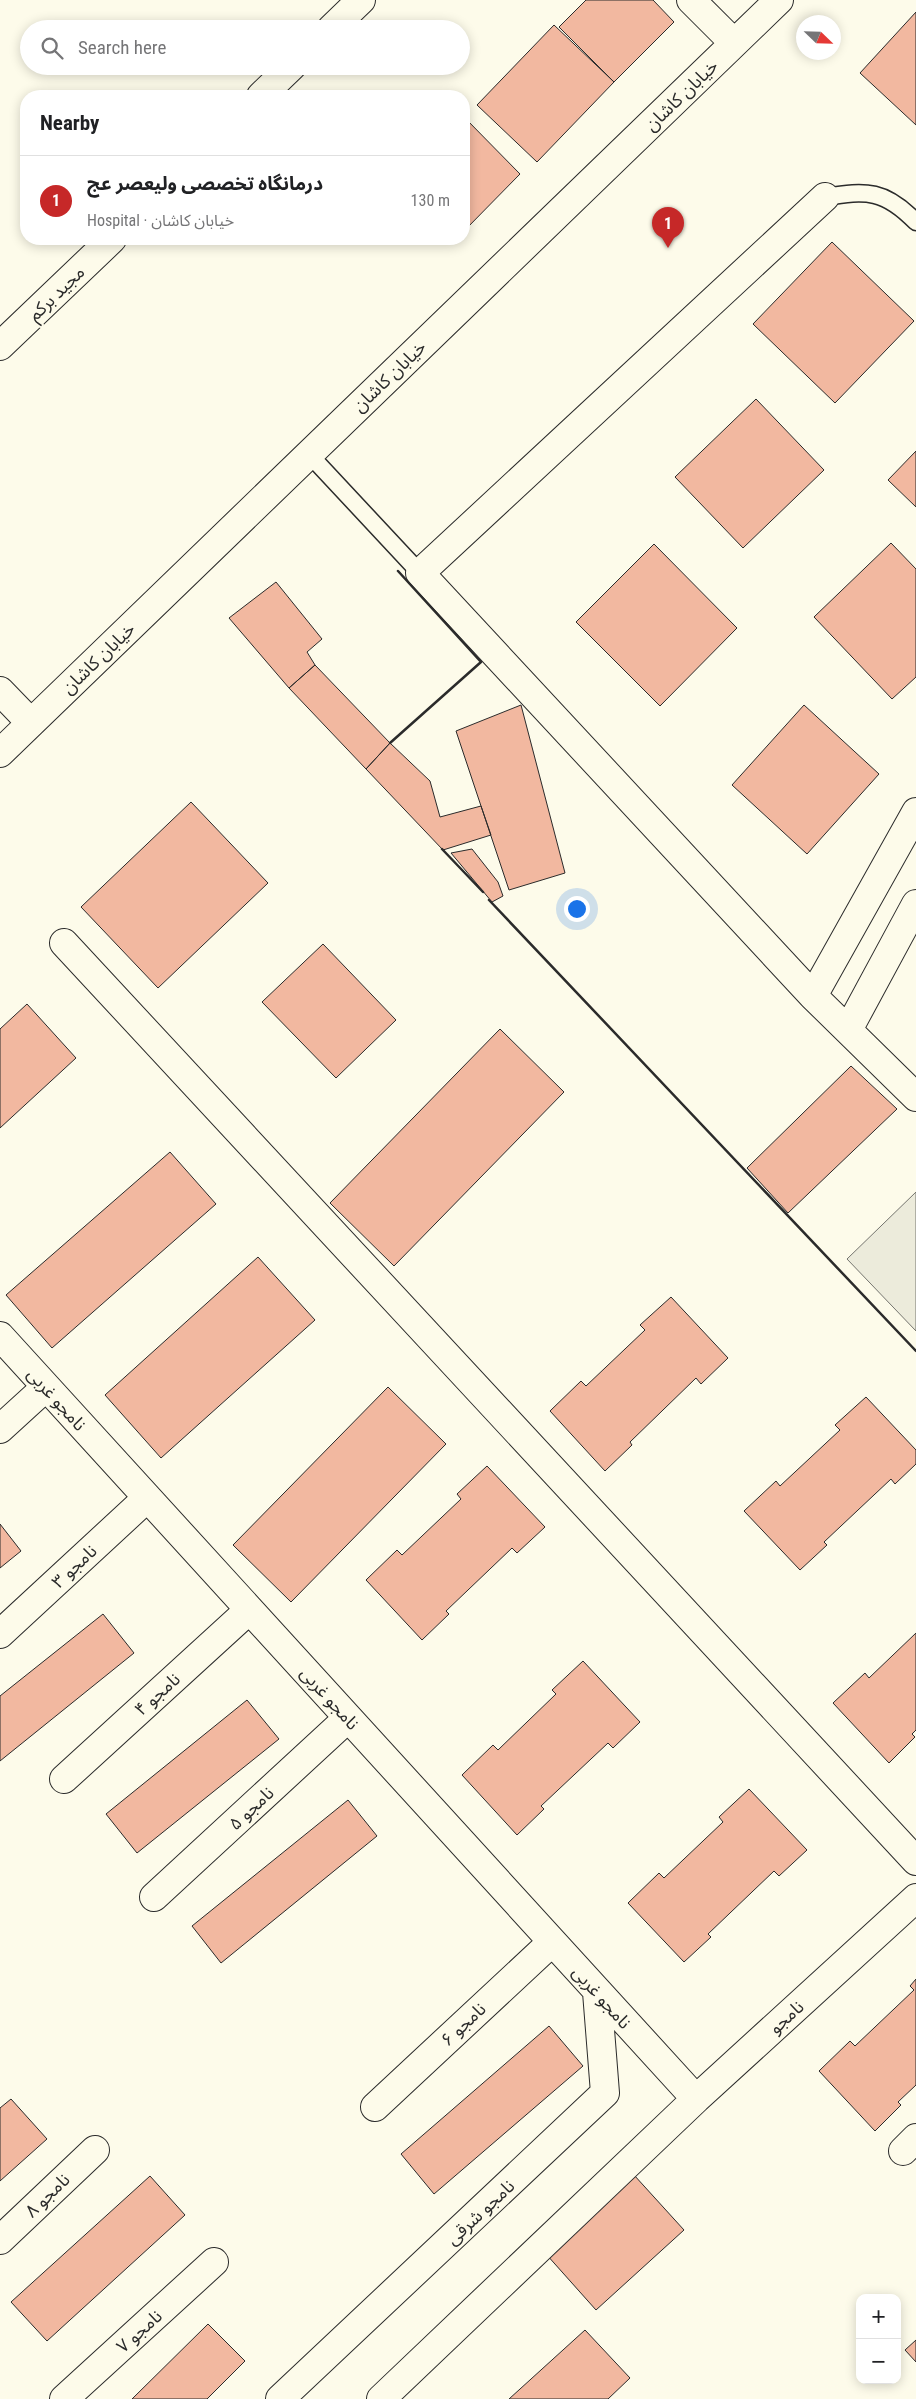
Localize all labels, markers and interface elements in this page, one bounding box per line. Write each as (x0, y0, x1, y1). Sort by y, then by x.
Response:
north arrow (796, 15, 841, 60)
search box (20, 20, 470, 75)
icon: search (38, 34, 66, 62)
text: Search here (78, 36, 166, 59)
street label: خیابان کاشان (640, 55, 723, 136)
text: Nearby (40, 111, 99, 135)
text: درمانگاه تخصصی ولیعصر عج (87, 172, 323, 195)
text: 1 (52, 191, 60, 210)
text: 130 m (411, 191, 450, 210)
pin: 1 (652, 207, 684, 248)
text: Hospital · خیابان کاشان (87, 211, 234, 230)
street label: مجید برکم (23, 261, 91, 327)
street label: خیابان کاشان (348, 336, 431, 417)
street label: خیابان کاشان (57, 618, 140, 699)
your location (564, 896, 590, 922)
street label: نامجو غربی (23, 1363, 91, 1435)
street label: نامجو ۳ (47, 1540, 102, 1593)
street label: نامجو غربی (296, 1662, 364, 1734)
street label: نامجو ۴ (130, 1668, 185, 1721)
street label: نامجو ۵ (224, 1782, 279, 1835)
street label: نامجو غربی (568, 1961, 636, 2033)
street label: نامجو (764, 1996, 808, 2039)
street label: نامجو ۶ (436, 1998, 491, 2051)
street label: نامجو ۸ (20, 2169, 74, 2222)
street label: نامجو شرقی (442, 2175, 519, 2250)
map controls (856, 2294, 901, 2384)
button: + (856, 2294, 901, 2339)
street label: نامجو ۷ (112, 2305, 167, 2358)
button: − (856, 2339, 901, 2384)

